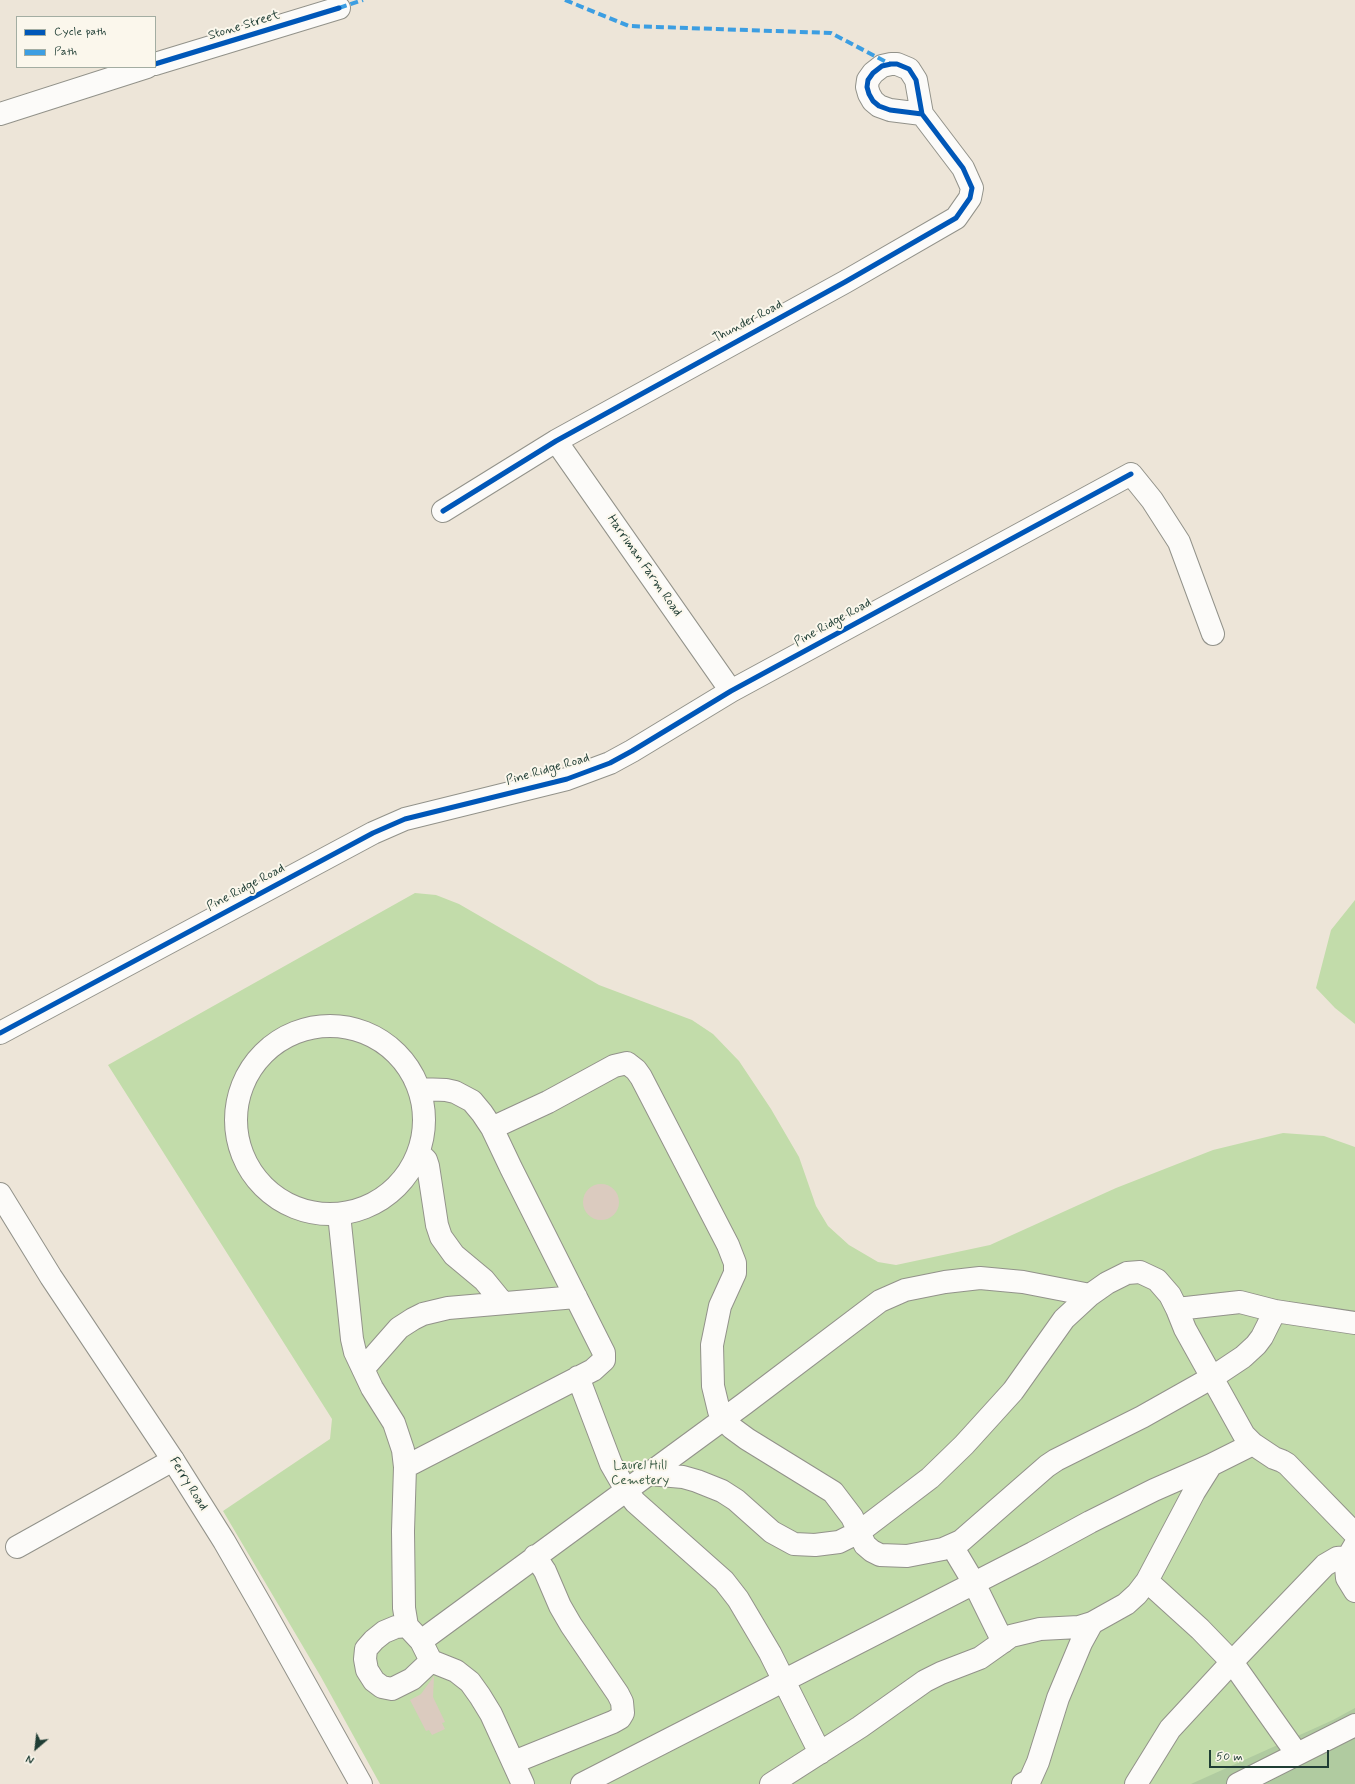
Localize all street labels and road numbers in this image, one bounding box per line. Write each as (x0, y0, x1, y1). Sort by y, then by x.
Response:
street label: Stone Street (206, 8, 282, 44)
street label: Thunder Road (711, 297, 785, 347)
street label: Harriman Farm Road (603, 512, 685, 620)
street label: Pine Ridge Road (792, 595, 874, 651)
street label: Pine Ridge Road (504, 751, 592, 789)
street label: Pine Ridge Road (204, 861, 288, 915)
street label: Ferry Road (165, 1454, 211, 1514)

